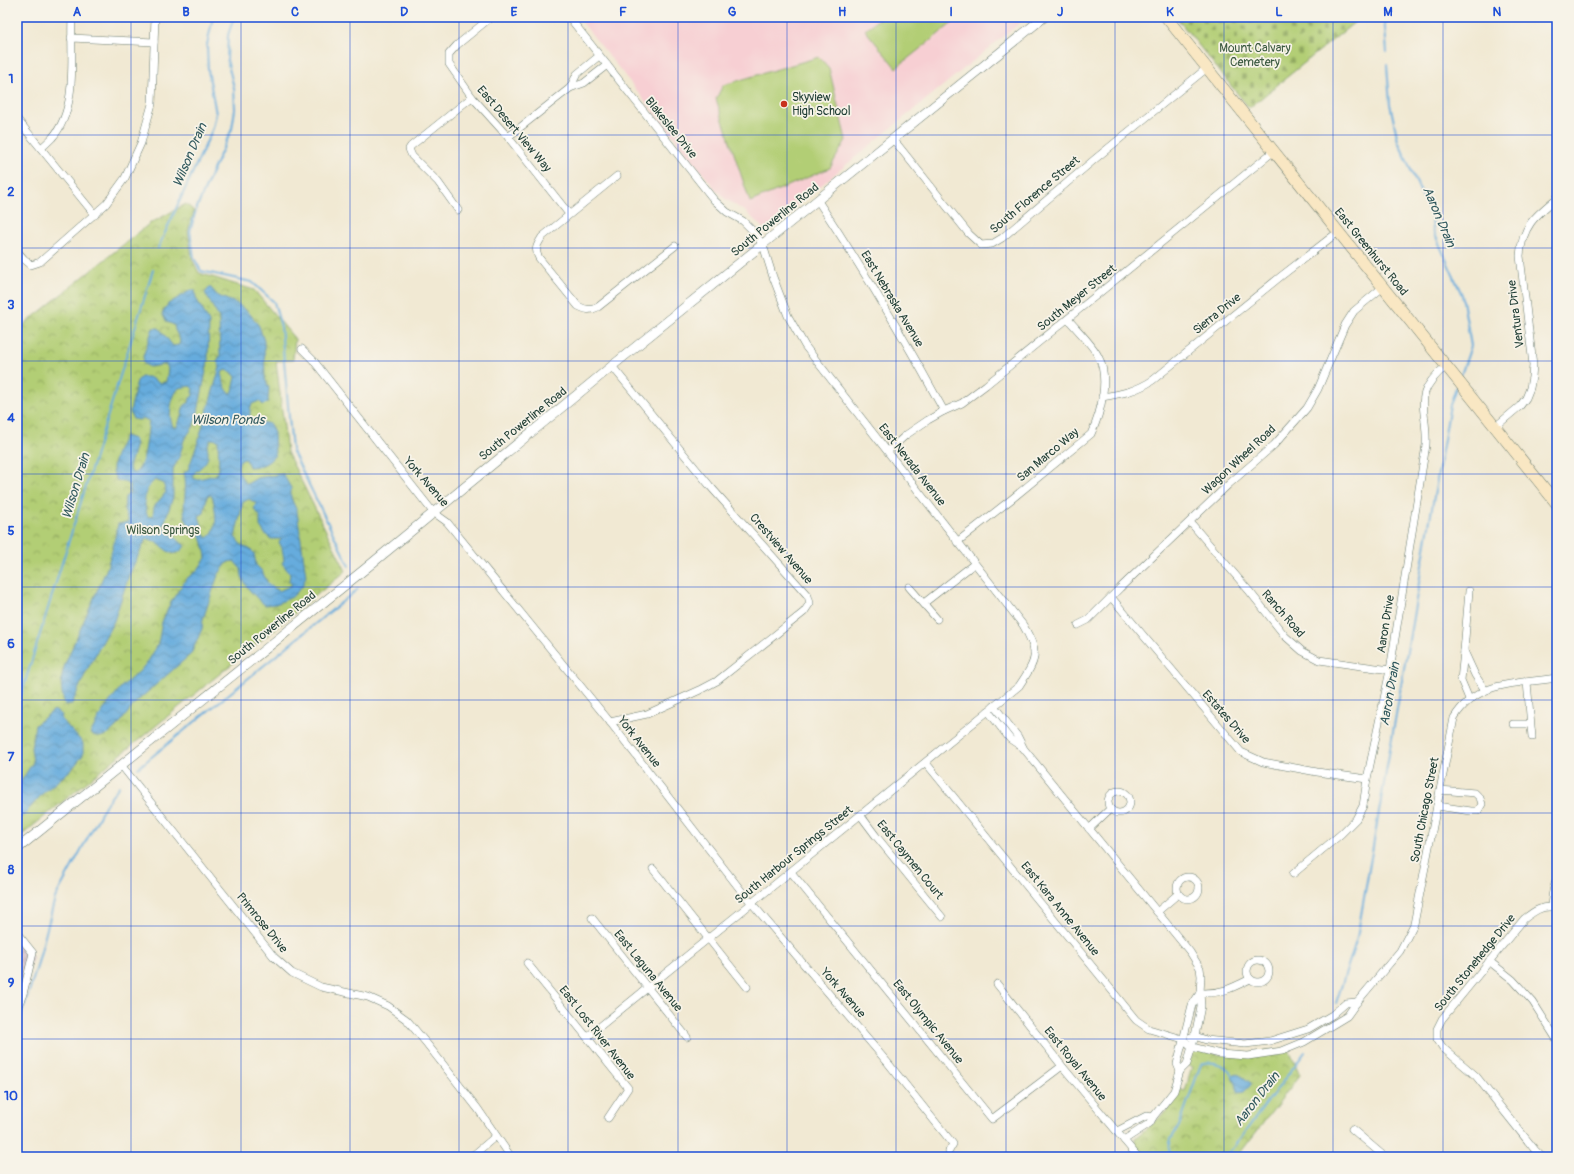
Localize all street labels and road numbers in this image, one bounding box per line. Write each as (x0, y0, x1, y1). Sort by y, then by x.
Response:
street label: East Desert View Way (474, 83, 554, 175)
street label: Blakeslee Drive (642, 94, 700, 162)
street label: South Florence Street (987, 153, 1083, 237)
street label: South Powerline Road (728, 180, 822, 260)
street label: East Greenhurst Road (1331, 205, 1411, 299)
street label: East Nebraska Avenue (857, 248, 927, 350)
street label: South Meyer Street (1034, 261, 1120, 334)
street label: Ventura Drive (1504, 279, 1528, 349)
street label: Sierra Drive (1190, 290, 1244, 338)
street label: South Powerline Road (476, 384, 570, 464)
street label: East Nevada Avenue (875, 421, 949, 509)
street label: Wagon Wheel Road (1199, 422, 1279, 498)
street label: San Marco Way (1014, 425, 1082, 485)
street label: York Avenue (400, 453, 452, 510)
street label: Crestview Avenue (746, 511, 816, 587)
street label: Ranch Road (1258, 587, 1308, 641)
street label: South Powerline Road (225, 588, 319, 668)
street label: Aaron Drive (1374, 594, 1398, 654)
street label: Estates Drive (1199, 687, 1253, 747)
street label: York Avenue (614, 713, 664, 771)
street label: South Chicago Street (1407, 756, 1443, 864)
street label: South Harbour Springs Street (732, 803, 856, 907)
street label: East Caymen Court (874, 817, 947, 903)
street label: East Kara Anne Avenue (1017, 859, 1103, 959)
street label: Primrose Drive (233, 890, 291, 956)
street label: South Stonehedge Drive (1431, 911, 1519, 1015)
street label: East Laguna Avenue (610, 927, 686, 1015)
street label: York Avenue (817, 964, 869, 1021)
street label: East Olympic Avenue (889, 977, 967, 1067)
street label: East Lost River Avenue (556, 983, 638, 1083)
street label: East Royal Avenue (1041, 1024, 1110, 1104)

